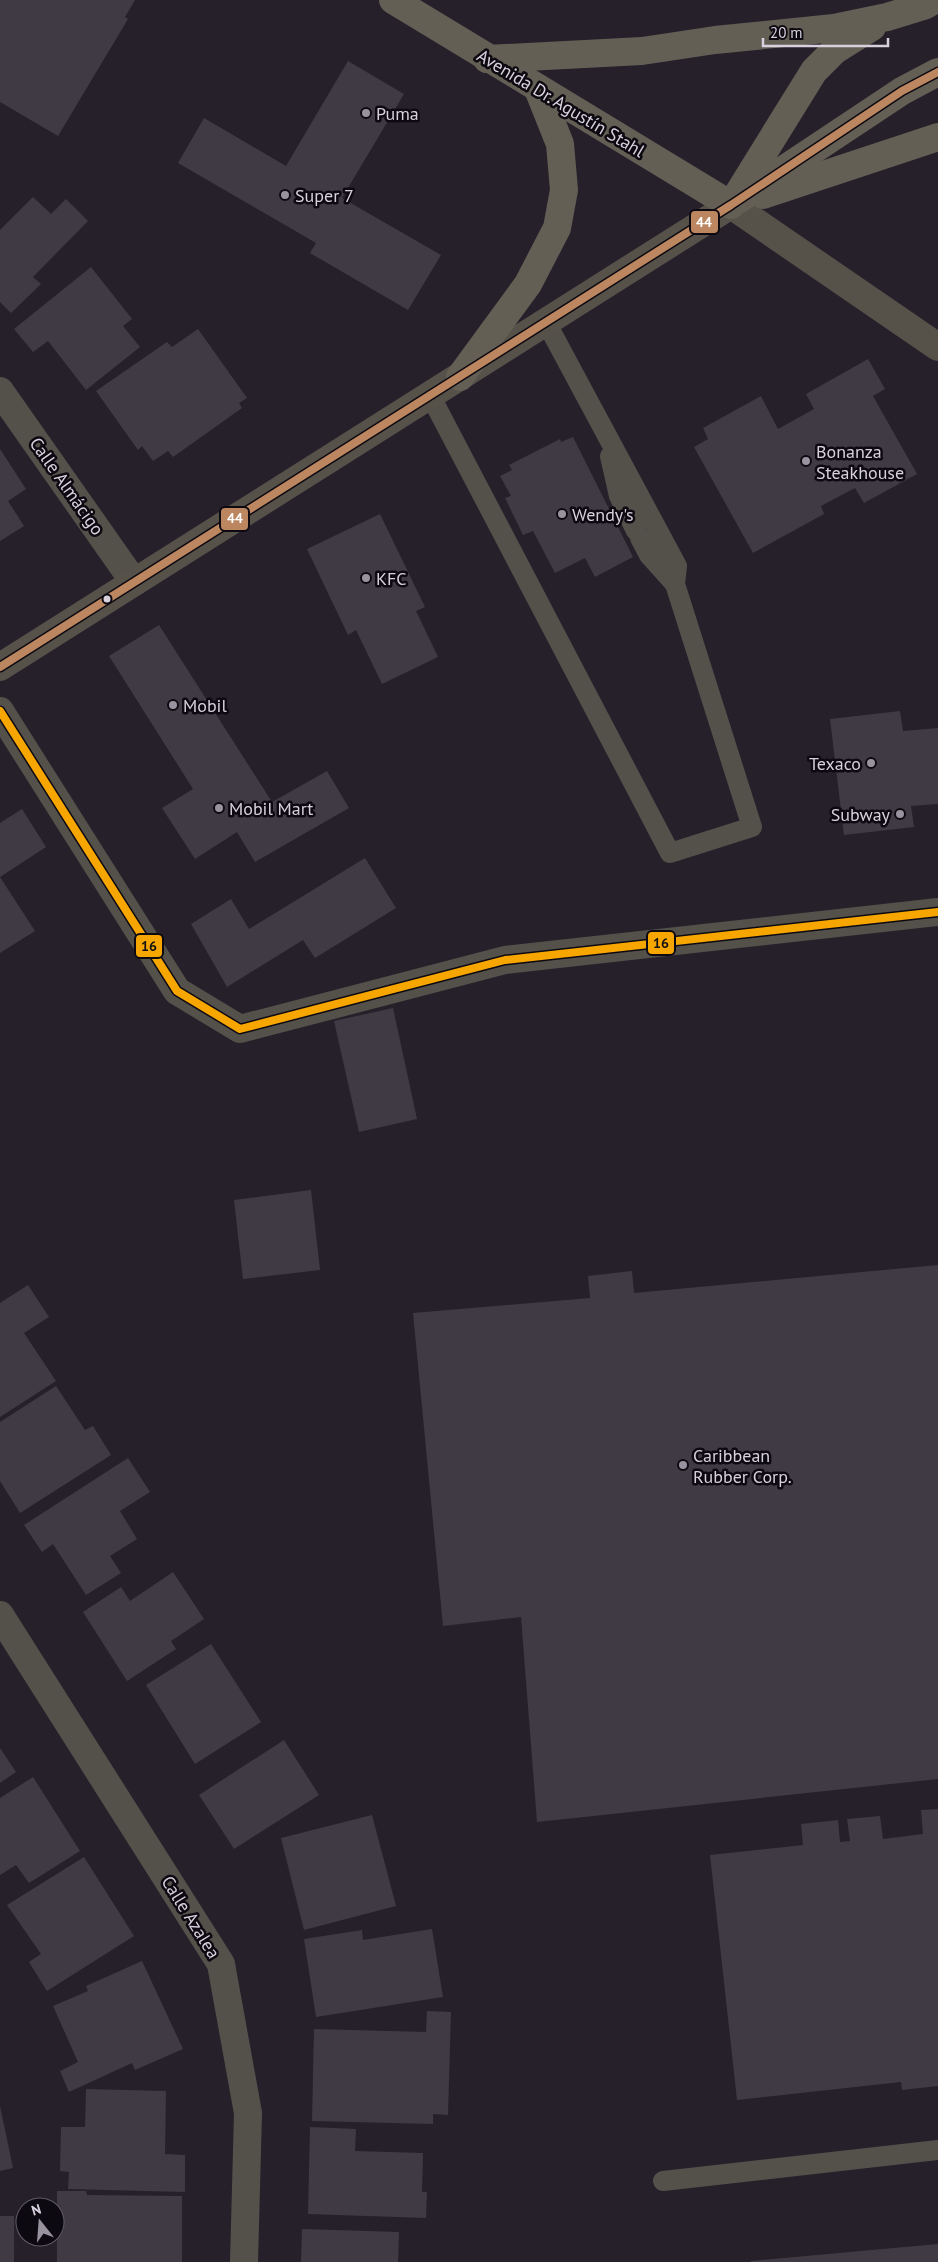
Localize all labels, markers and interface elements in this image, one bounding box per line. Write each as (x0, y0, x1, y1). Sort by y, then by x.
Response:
scale bar (763, 15, 888, 47)
text: 20 m (770, 23, 803, 42)
street label: Avenida Dr. Agustín Stahl (473, 44, 650, 163)
place label: Puma (376, 102, 419, 125)
marker: Puma (360, 107, 372, 119)
place label: Super 7 (295, 184, 354, 207)
marker: Super 7 (279, 189, 291, 201)
line badge: 44 (690, 210, 719, 234)
text: 44 (696, 213, 712, 231)
street label: Calle Almácigo (25, 433, 109, 539)
place label: Bonanza Steakhouse (816, 440, 904, 484)
marker: Bonanza Steakhouse (800, 455, 812, 467)
place label: Wendy's (572, 503, 634, 526)
line badge: 44 (220, 507, 249, 531)
marker: Wendy's (556, 508, 568, 520)
text: 44 (227, 509, 243, 527)
place label: KFC (376, 567, 407, 590)
marker: KFC (360, 572, 372, 584)
unlabelled marker (102, 594, 112, 604)
place label: Mobil (183, 694, 227, 717)
marker: Mobil (167, 699, 179, 711)
place label: Texaco (809, 752, 861, 775)
marker: Texaco (865, 757, 877, 769)
place label: Mobil Mart (229, 797, 313, 820)
marker: Mobil Mart (213, 802, 225, 814)
place label: Subway (831, 803, 891, 826)
marker: Subway (894, 808, 906, 820)
line badge: 16 (647, 931, 675, 955)
line badge: 16 (135, 934, 163, 958)
text: 16 (653, 934, 669, 952)
text: 16 (141, 937, 157, 955)
place label: Caribbean Rubber Corp. (693, 1444, 792, 1488)
marker: Caribbean Rubber Corp. (677, 1459, 689, 1471)
street label: Calle Azalea (157, 1871, 225, 1963)
north arrow (15, 2197, 65, 2247)
text: N (29, 2200, 43, 2220)

